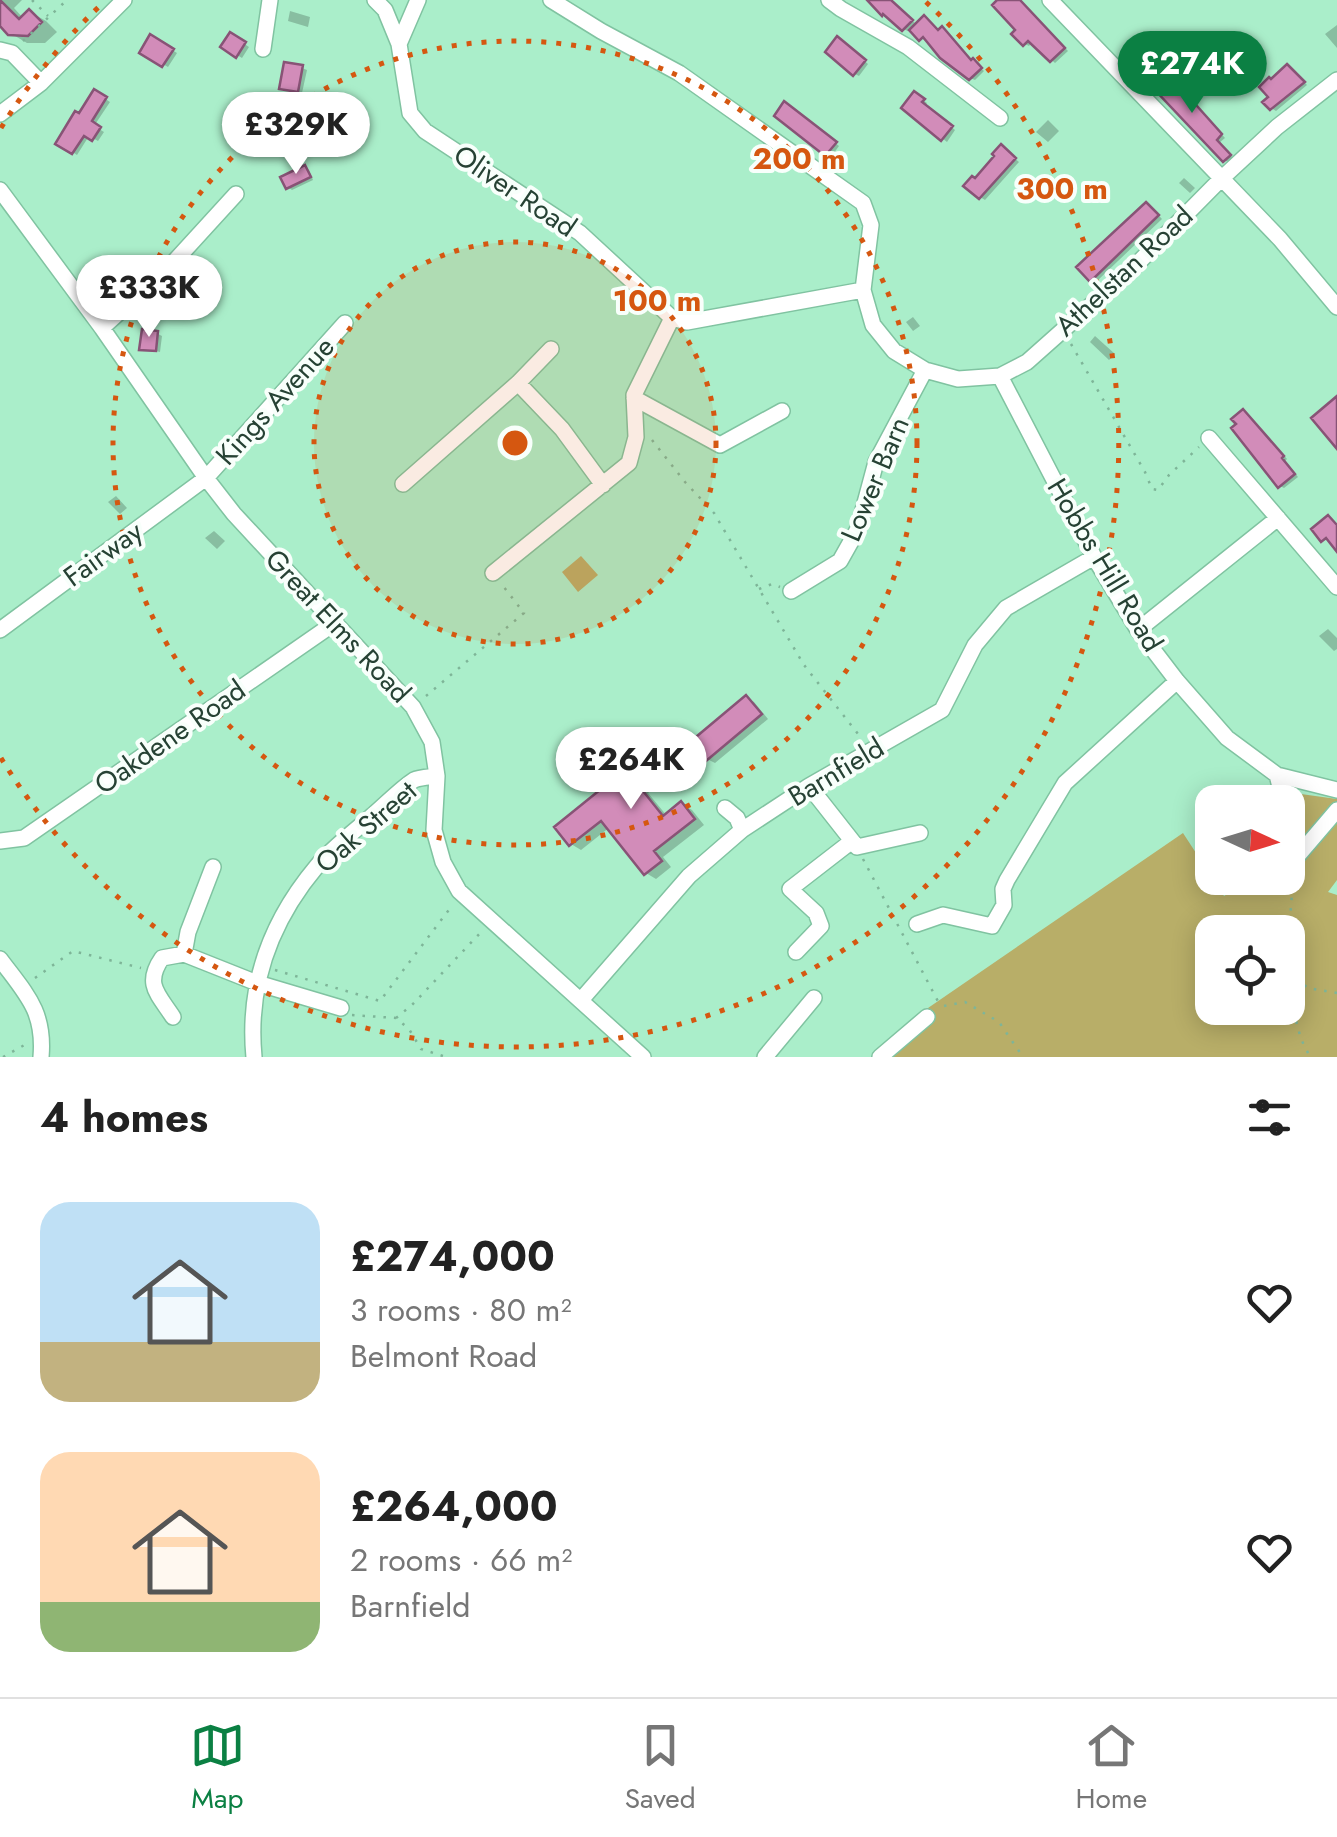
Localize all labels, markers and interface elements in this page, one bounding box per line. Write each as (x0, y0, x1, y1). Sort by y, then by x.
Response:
pin: £274K (1122, 31, 1262, 116)
text: £274K (1140, 40, 1244, 86)
pin: £329K (226, 92, 366, 177)
text: £329K (244, 101, 348, 147)
street label: Oliver Road (445, 135, 585, 247)
text: 200 m (753, 137, 846, 180)
text: 300 m (1016, 167, 1108, 210)
street label: Athelstan Road (1046, 196, 1202, 346)
pin: £333K (79, 255, 219, 340)
text: £333K (98, 264, 200, 310)
text: 100 m (613, 279, 701, 322)
street label: Kings Avenue (206, 328, 344, 474)
street label: Lower Barn (830, 410, 920, 548)
centre of rings (497, 425, 533, 461)
street label: Hobbs Hill Road (1037, 470, 1173, 660)
street label: Fairway (55, 511, 152, 597)
street label: Great Elms Road (256, 540, 420, 712)
street label: Oakdene Road (86, 670, 254, 804)
pin: £264K (561, 727, 701, 812)
street label: Barnfield (780, 727, 892, 817)
text: £264K (578, 736, 684, 782)
street label: Oak Street (306, 771, 426, 883)
north arrow (1195, 785, 1305, 895)
map controls (1195, 785, 1305, 1025)
button: locate (1195, 915, 1305, 1025)
text: 4 homes (40, 1087, 208, 1148)
icon: filters (1242, 1090, 1297, 1145)
text: £274,000 (350, 1226, 555, 1287)
icon: home (120, 1242, 240, 1362)
icon: heart (1242, 1275, 1297, 1330)
text: 3 rooms · 80 m² (350, 1287, 571, 1333)
text: Belmont Road (350, 1333, 537, 1379)
text: £264,000 (350, 1476, 558, 1537)
icon: home (120, 1492, 240, 1612)
icon: heart (1242, 1525, 1297, 1580)
text: 2 rooms · 66 m² (350, 1537, 572, 1583)
text: Barnfield (350, 1583, 471, 1629)
tab: Map (190, 1718, 245, 1819)
tab: Saved (625, 1718, 696, 1819)
tab: Home (1075, 1718, 1147, 1819)

